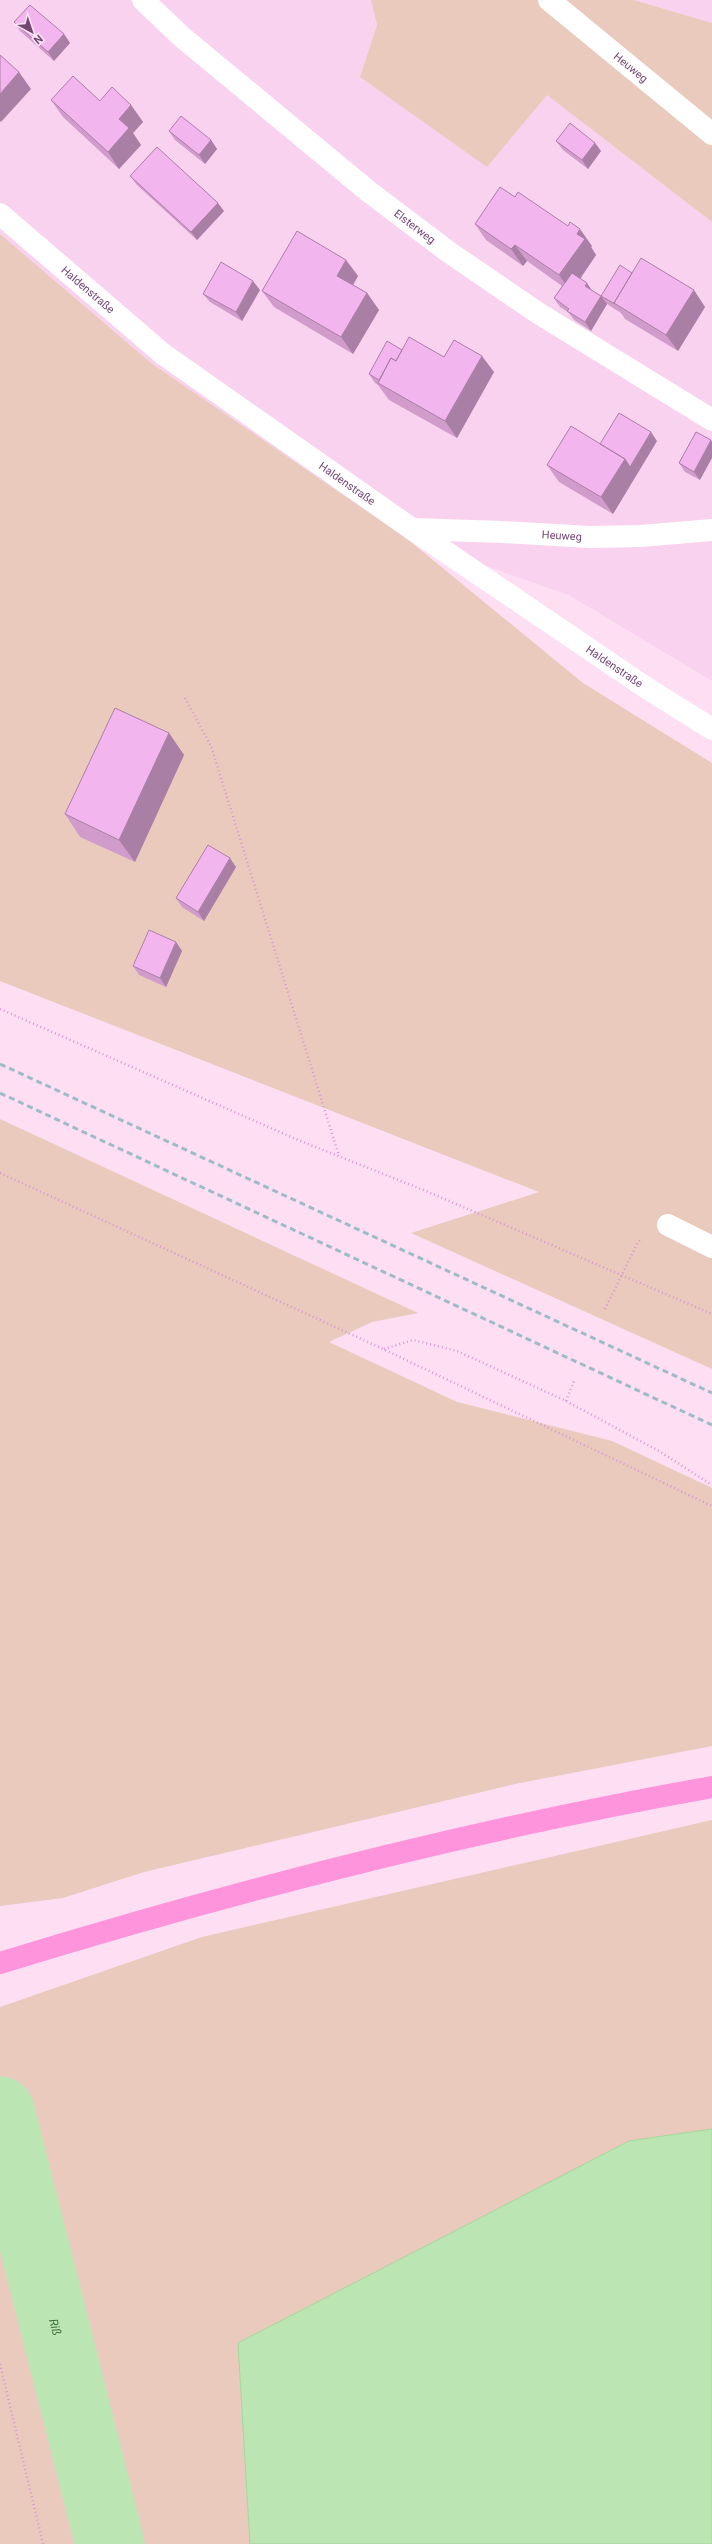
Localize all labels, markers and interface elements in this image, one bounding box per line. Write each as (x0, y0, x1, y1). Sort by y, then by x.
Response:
north arrow (12, 12, 52, 52)
text: N (31, 32, 45, 47)
street label: Heuweg (611, 50, 650, 85)
street label: Elsterweg (391, 207, 438, 247)
street label: Haldenstraße (58, 264, 117, 316)
street label: Haldenstraße (316, 460, 378, 508)
street label: Heuweg (541, 528, 582, 544)
street label: Haldenstraße (583, 643, 645, 691)
water label: Riß (46, 2317, 64, 2337)

